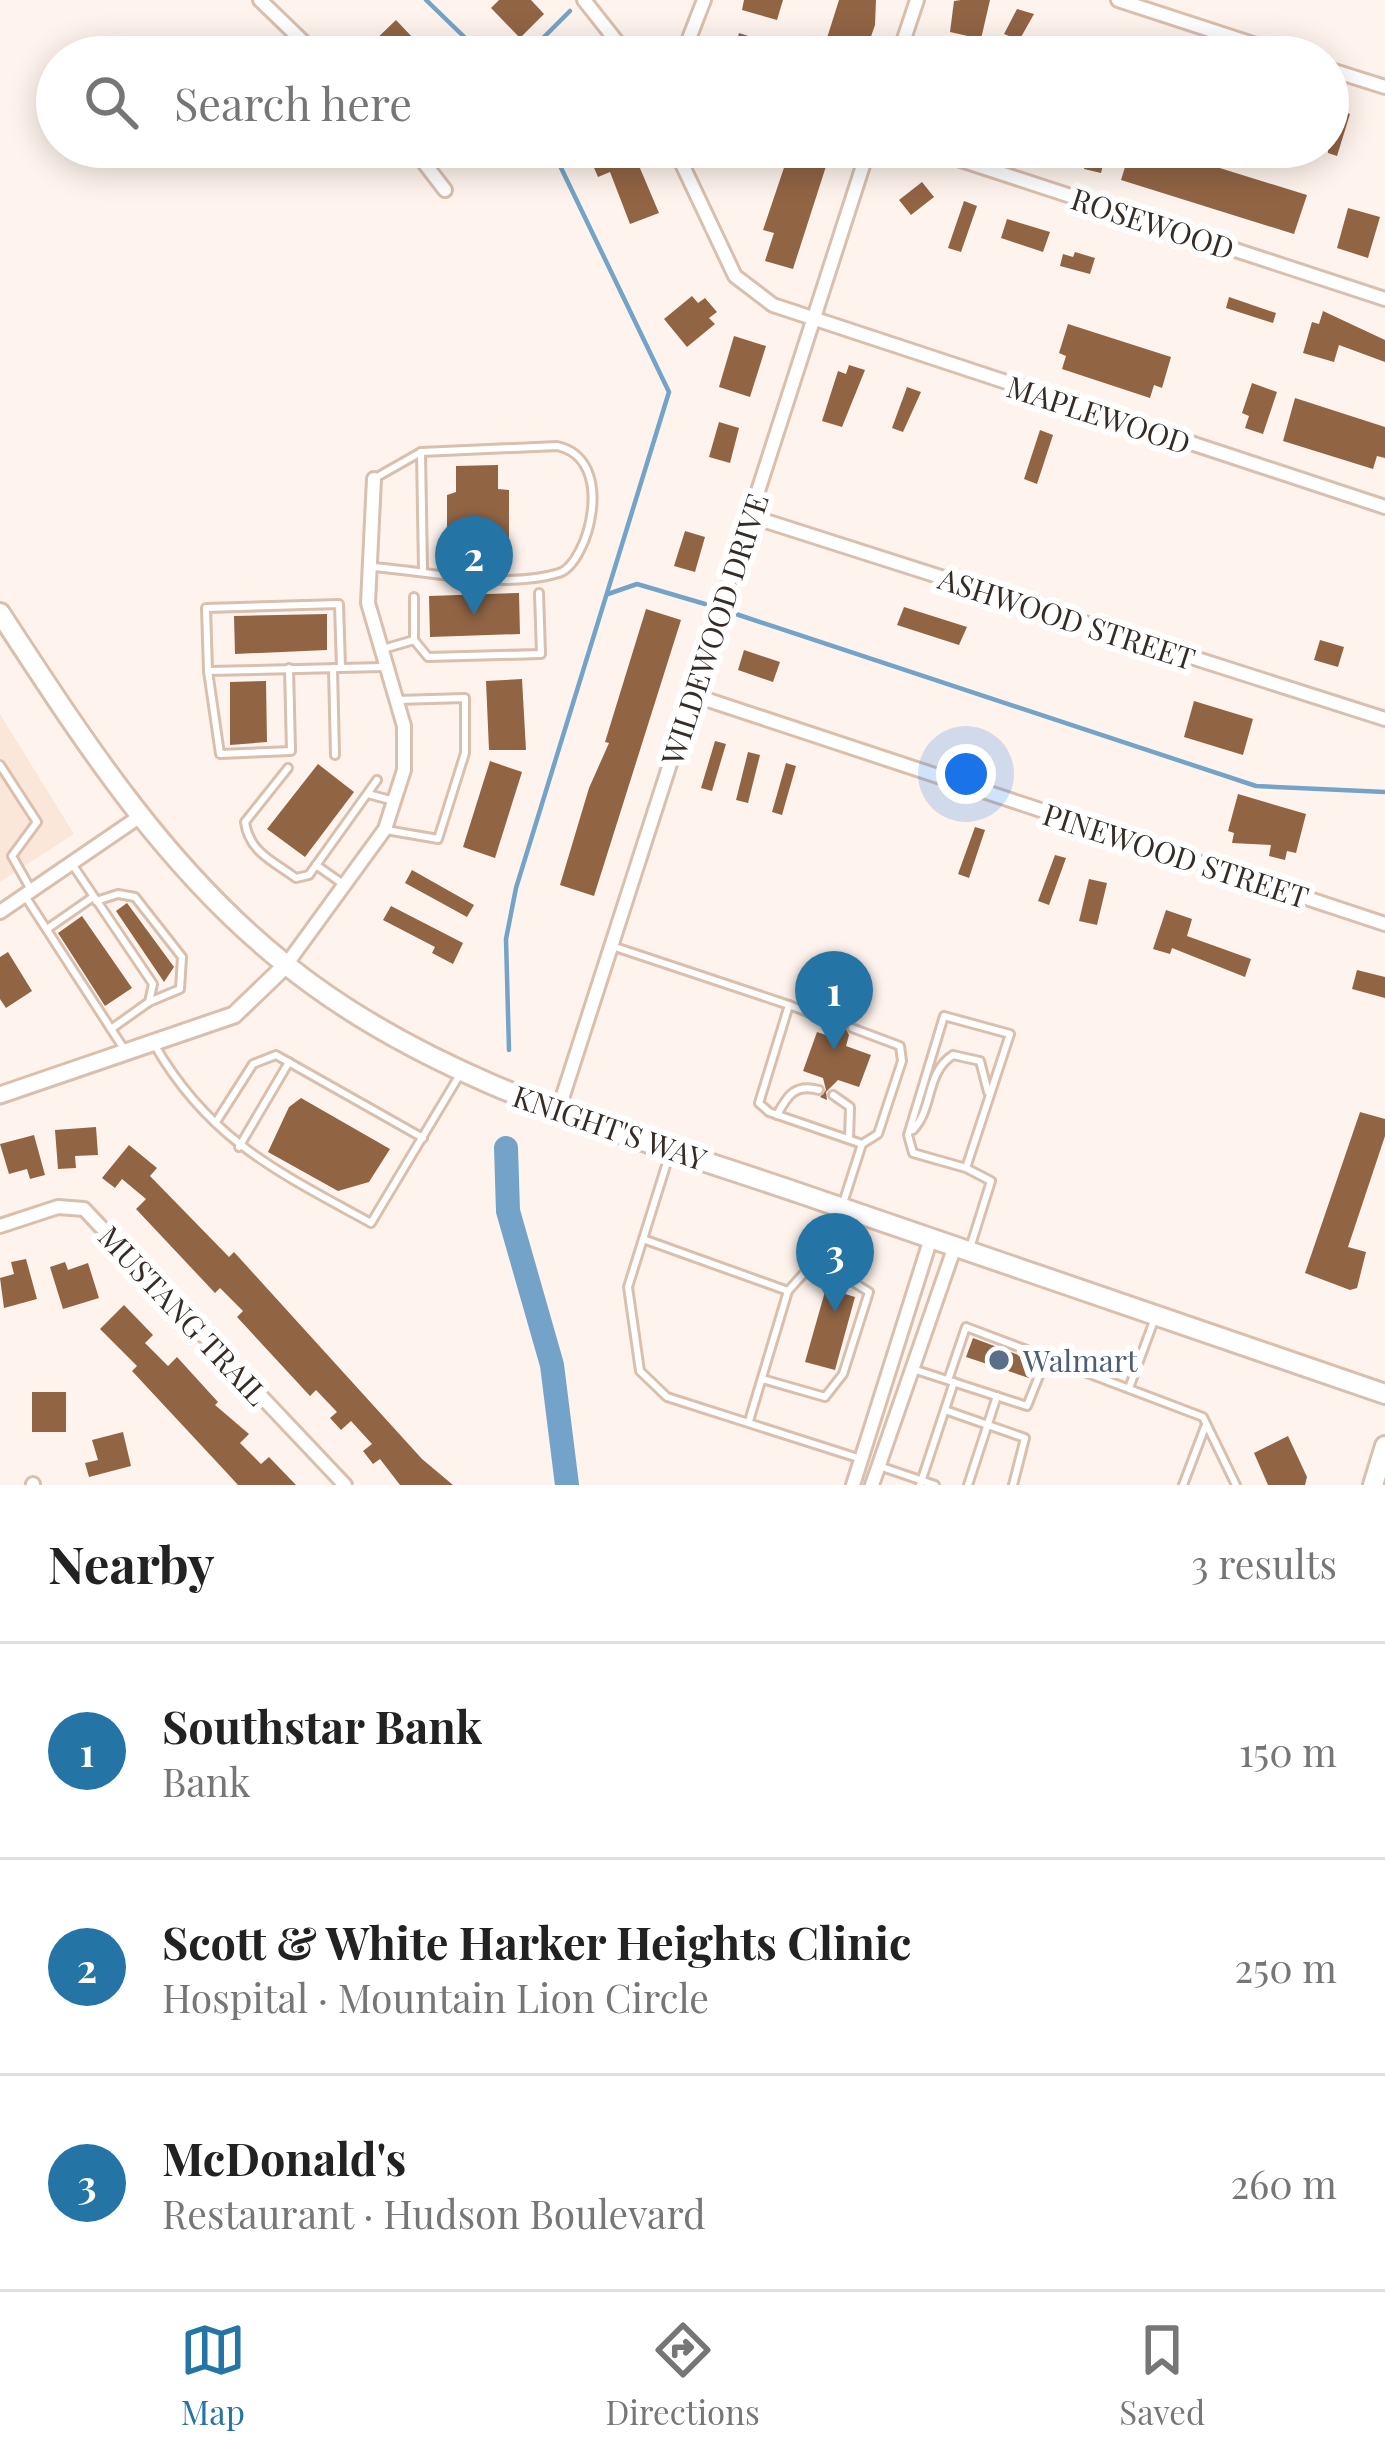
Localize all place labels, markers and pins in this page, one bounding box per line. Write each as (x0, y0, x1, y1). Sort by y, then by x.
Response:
pin: 2 (435, 516, 513, 615)
pin: 1 (795, 951, 873, 1050)
pin: 3 (796, 1213, 874, 1312)
place label: Walmart (1022, 1340, 1138, 1380)
marker: Walmart (986, 1347, 1012, 1373)

